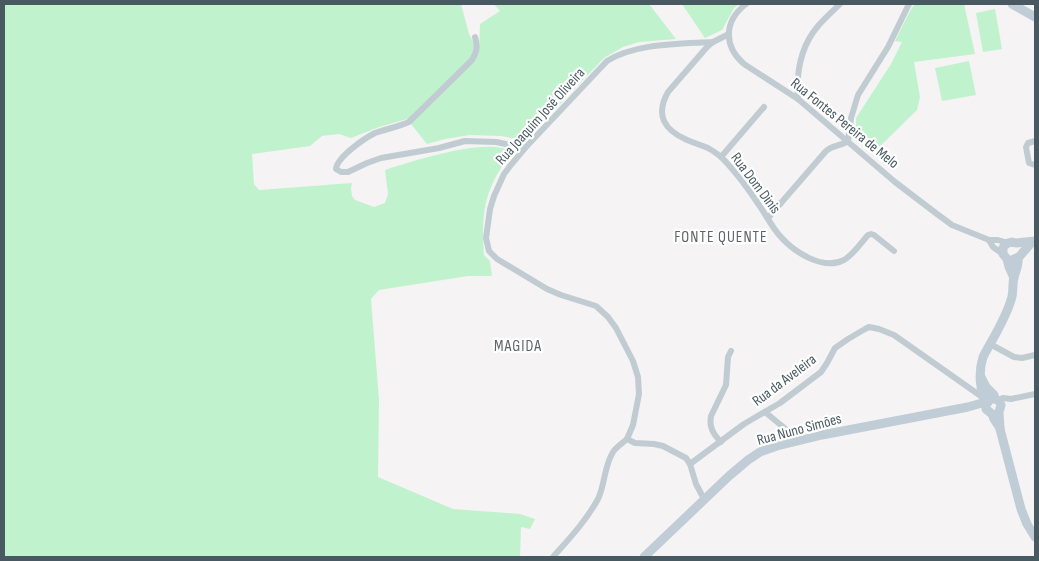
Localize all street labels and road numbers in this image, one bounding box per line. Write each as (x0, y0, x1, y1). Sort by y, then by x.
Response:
street label: Rua Joaquim José Oliveira (492, 64, 589, 169)
street label: Rua Fontes Pereira de Melo (787, 74, 903, 173)
street label: Rua Dom Dinis (726, 149, 785, 218)
street label: Rua da Aveleira (749, 350, 820, 411)
street label: Rua Nuno Simões (755, 409, 844, 450)

